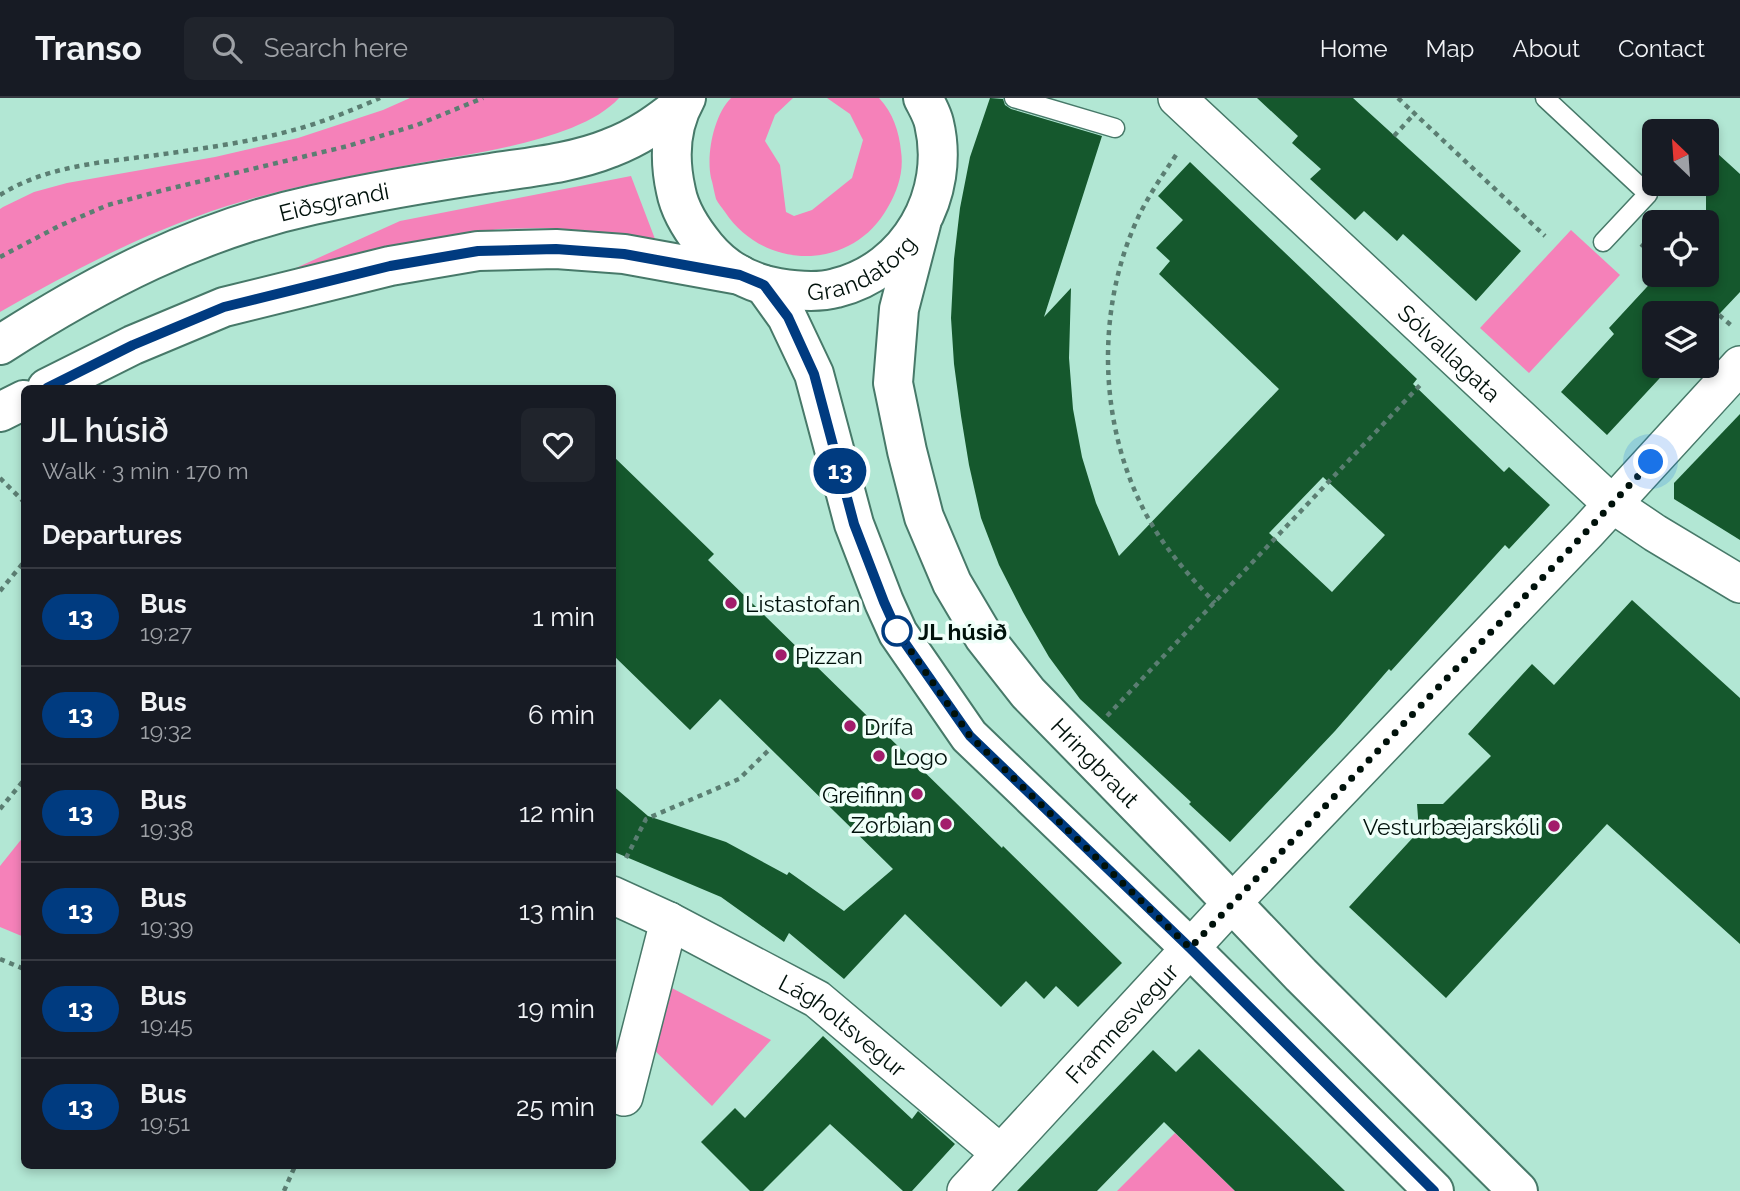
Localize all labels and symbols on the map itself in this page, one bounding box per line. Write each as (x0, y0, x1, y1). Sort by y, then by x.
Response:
north arrow (1642, 119, 1718, 196)
street label: Eiðsgrandi (276, 177, 391, 226)
street label: Grandatorg (807, 230, 921, 305)
street label: Sólvallagata (1393, 298, 1506, 407)
your location (1633, 444, 1668, 479)
line badge: 13 (808, 448, 872, 494)
place label: Listastofan (745, 590, 860, 617)
marker: Listastofan (723, 595, 739, 611)
marker: JL húsið (882, 616, 912, 646)
place label: JL húsið (918, 618, 1007, 645)
place label: Pizzan (795, 642, 863, 669)
marker: Pizzan (773, 647, 789, 663)
street label: Hringbraut (1046, 712, 1145, 813)
place label: Drífa (864, 713, 914, 740)
marker: Drífa (842, 718, 858, 734)
place label: Logo (893, 743, 948, 770)
marker: Logo (871, 748, 887, 764)
place label: Greifinn (822, 781, 903, 808)
marker: Greifinn (909, 786, 925, 802)
place label: Zorbian (851, 811, 932, 838)
place label: Vesturbæjarskóli (1363, 813, 1540, 840)
marker: Zorbian (938, 816, 954, 832)
marker: Vesturbæjarskóli (1546, 818, 1562, 834)
street label: Framnesvegur (1059, 957, 1183, 1088)
street label: Lágholtsvegur (775, 968, 912, 1082)

